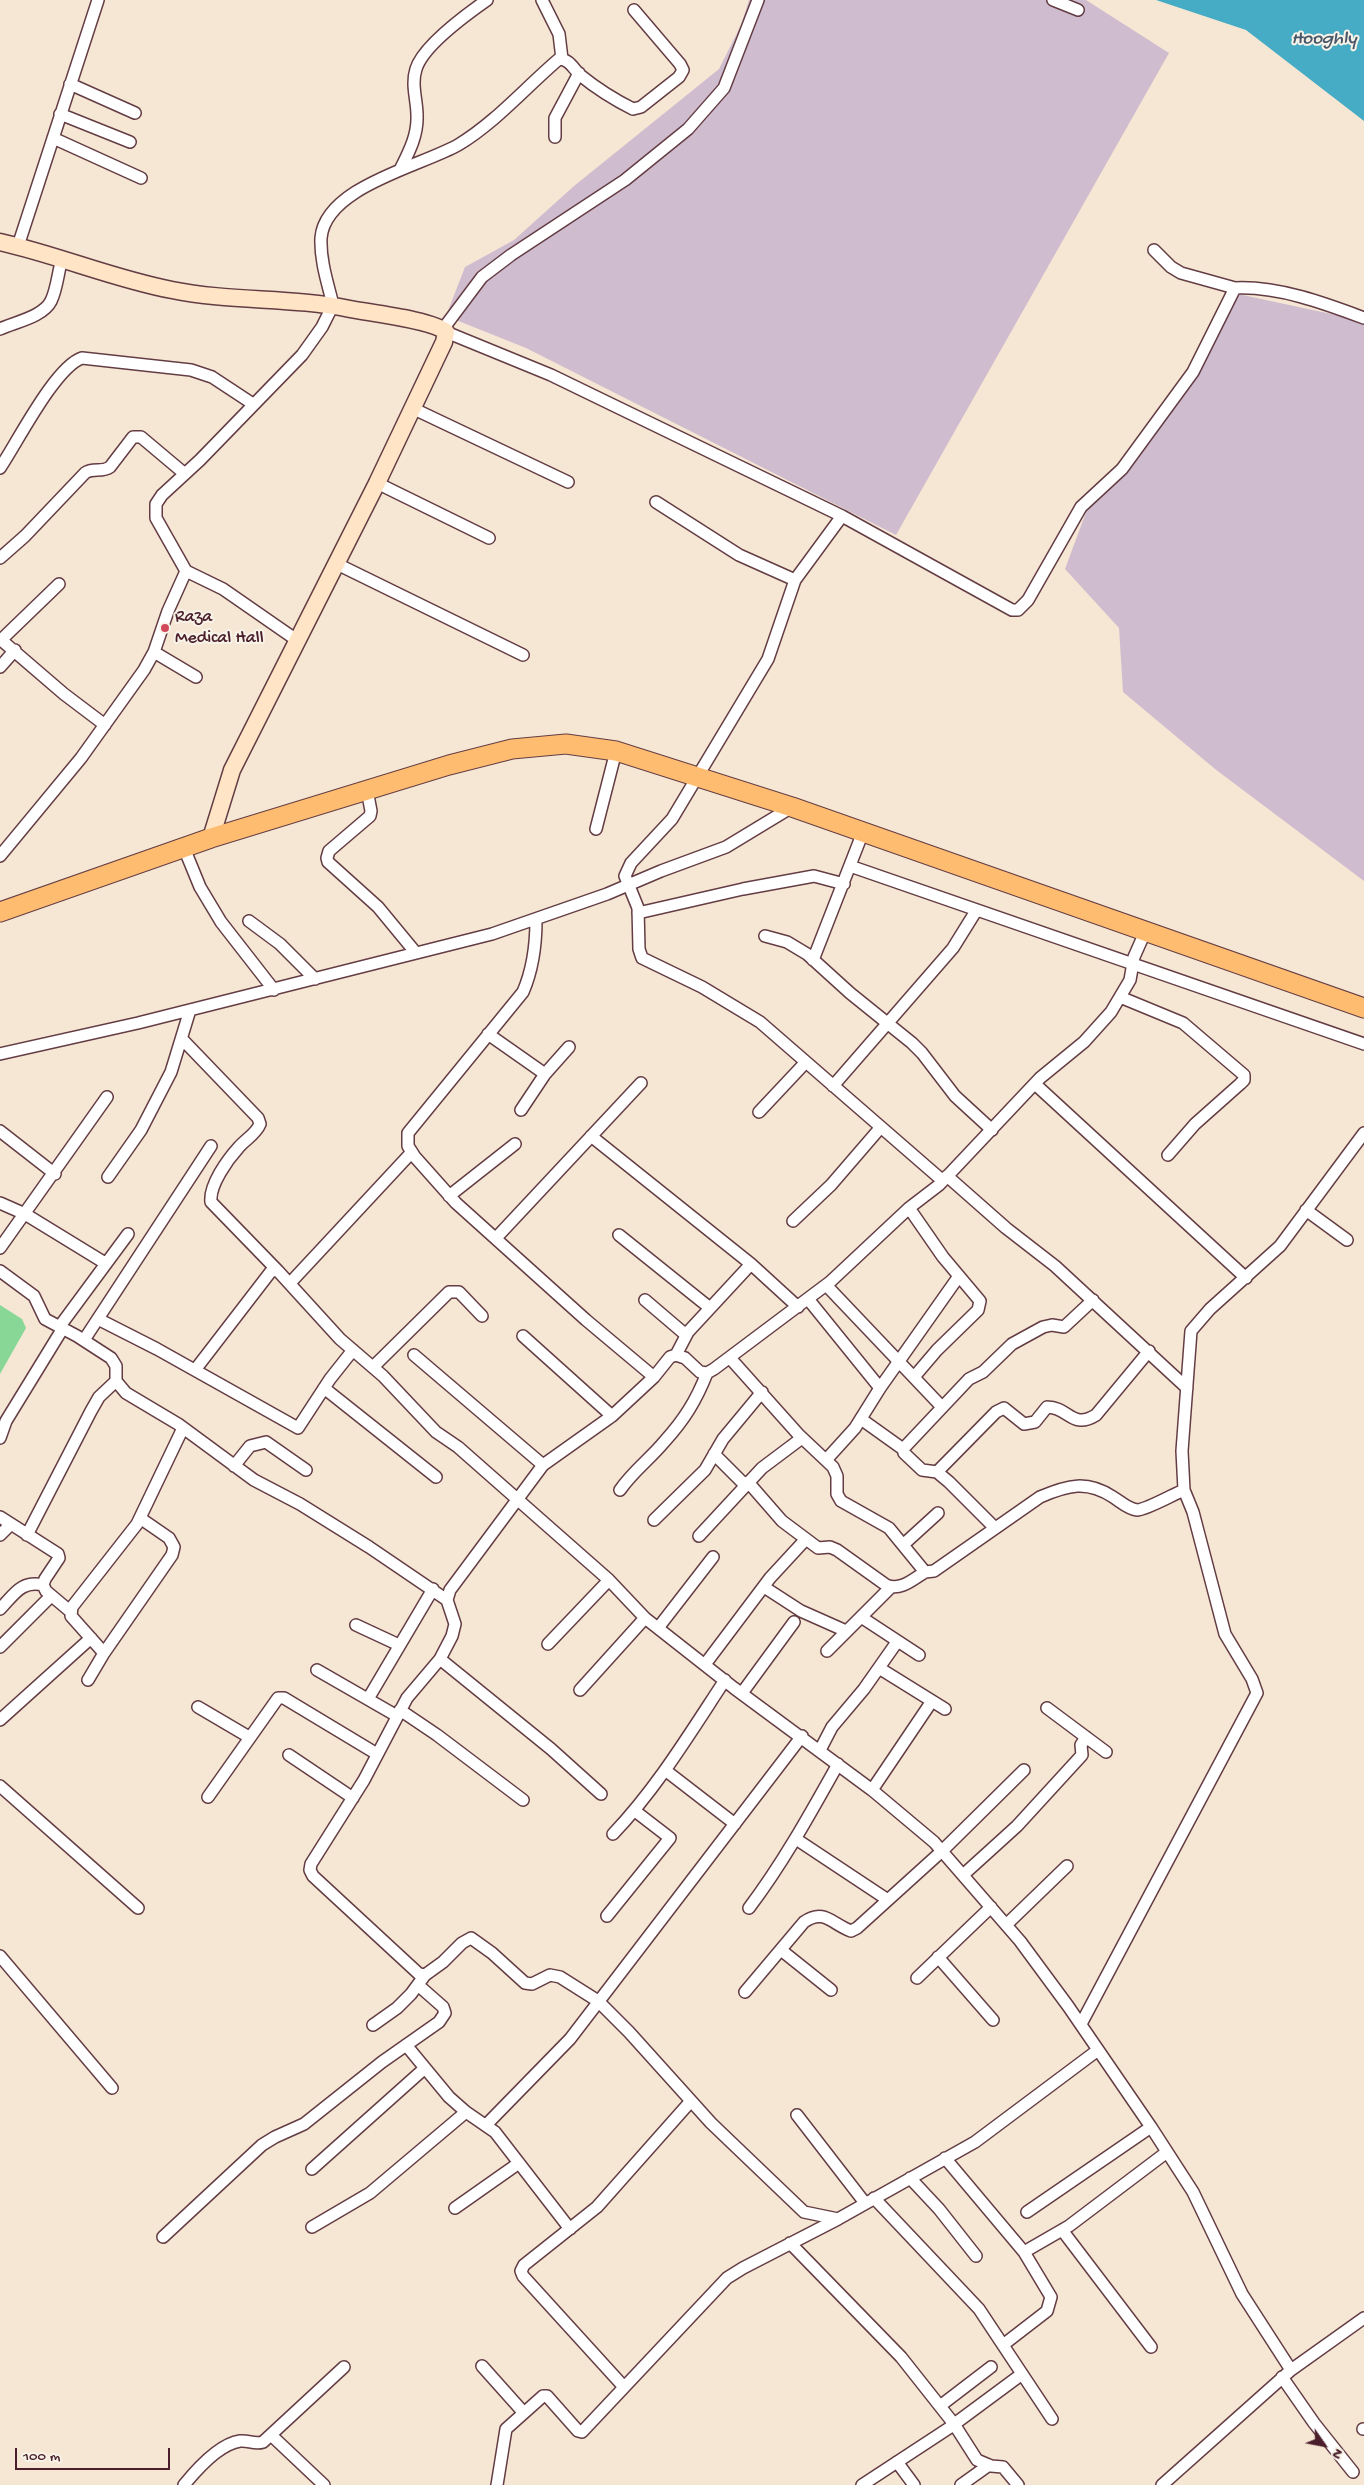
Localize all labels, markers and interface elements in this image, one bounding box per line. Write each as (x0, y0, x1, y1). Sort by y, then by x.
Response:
water label: Hooghly (1291, 29, 1357, 51)
place label: Raza Medical Hall (175, 607, 264, 650)
marker: Raza Medical Hall (159, 622, 171, 634)
north arrow (1299, 2420, 1349, 2470)
scale bar (18, 2438, 172, 2470)
text: N (1327, 2445, 1347, 2462)
text: 100 m (23, 2448, 60, 2466)

